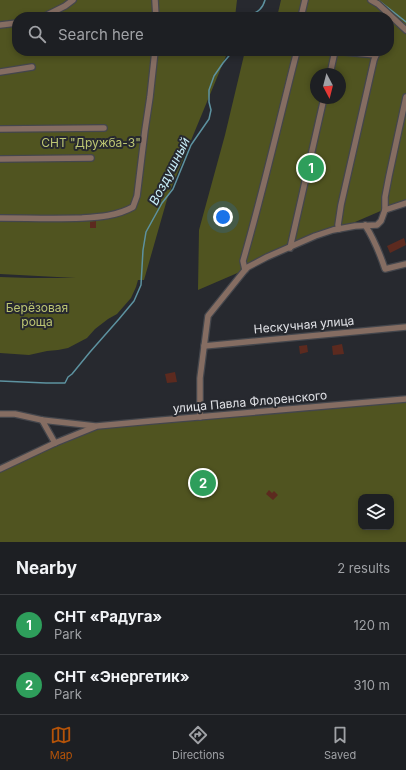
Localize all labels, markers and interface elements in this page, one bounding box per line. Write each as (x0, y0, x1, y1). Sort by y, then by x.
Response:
search box (12, 12, 394, 56)
icon: search (26, 23, 48, 45)
text: Search here (58, 25, 144, 44)
north arrow (310, 68, 346, 104)
water label: Воздушный (145, 134, 193, 208)
park label: СНТ "Дружба-3" (41, 135, 141, 150)
pin: 1 (298, 153, 324, 183)
your location (213, 207, 233, 227)
park label: Берёзовая роща (6, 300, 68, 329)
street label: Нескучная улица (253, 313, 355, 336)
street label: улица Павла Флоренского (172, 387, 328, 416)
pin: 2 (190, 468, 216, 498)
map controls (358, 494, 394, 530)
button: layers (358, 494, 394, 530)
text: Nearby (16, 558, 77, 578)
text: 2 results (337, 560, 390, 576)
text: СНТ «Радуга» (54, 607, 162, 626)
text: 1 (26, 617, 32, 633)
text: 120 m (354, 617, 390, 633)
text: Park (54, 626, 82, 642)
text: СНТ «Энергетик» (54, 667, 190, 686)
text: 2 (25, 677, 33, 693)
text: 310 m (353, 677, 390, 693)
text: Park (54, 686, 82, 702)
tab: Map (50, 724, 73, 762)
tab: Directions (172, 724, 225, 762)
tab: Saved (324, 724, 356, 762)

